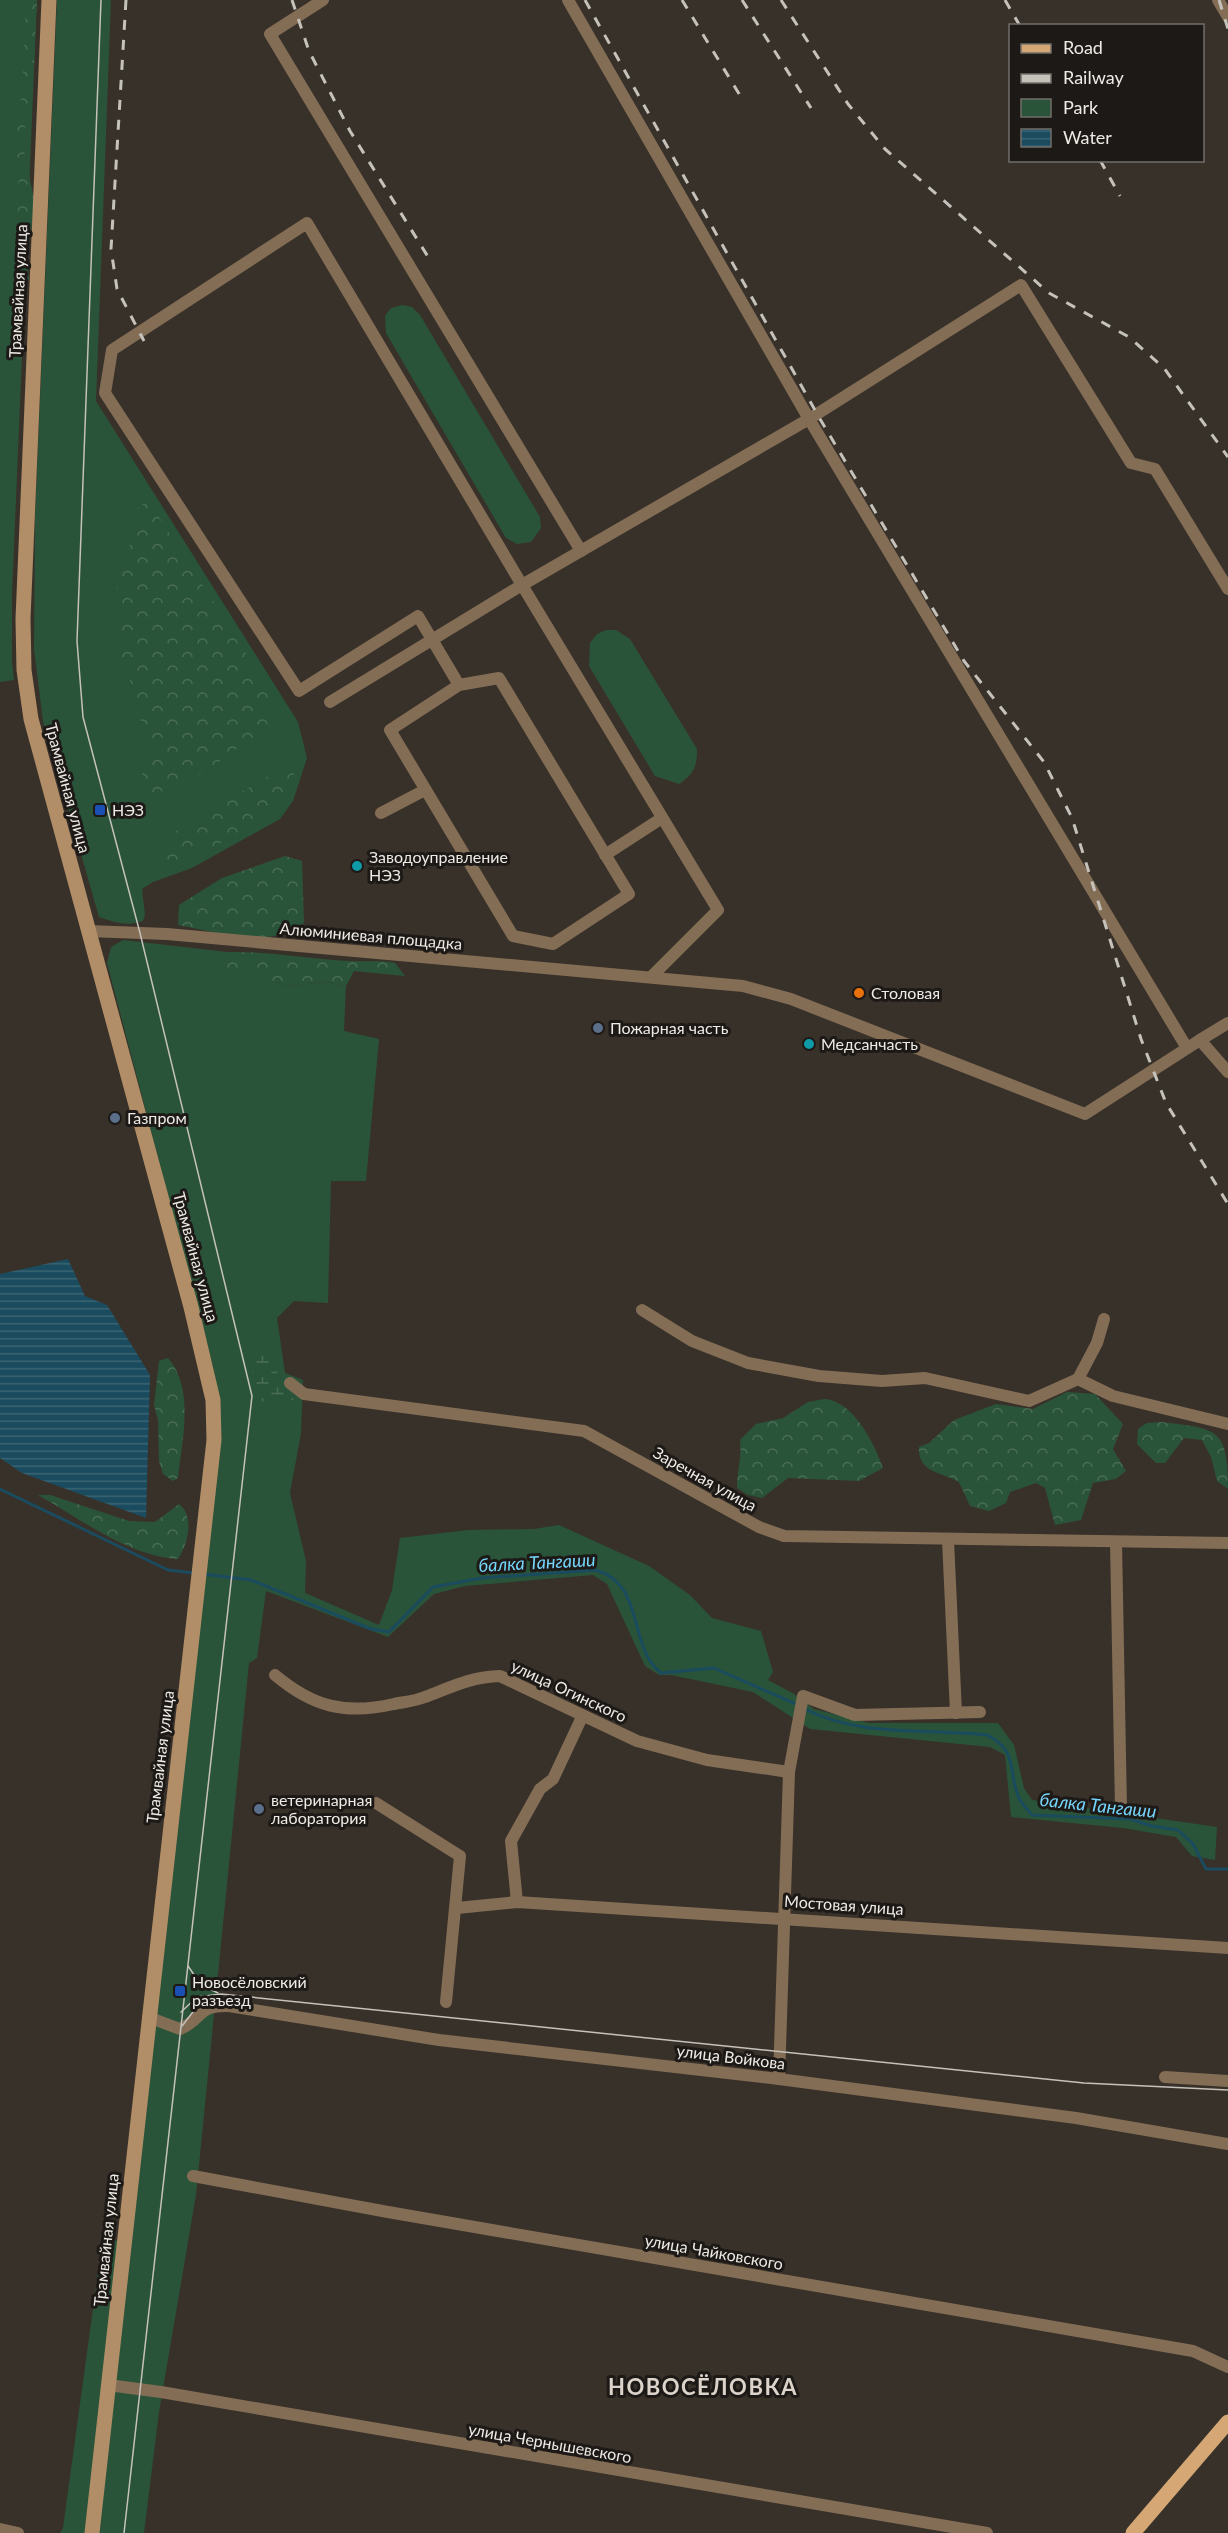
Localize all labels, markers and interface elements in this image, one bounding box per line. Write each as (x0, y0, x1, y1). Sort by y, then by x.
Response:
legend (1009, 24, 1204, 162)
text: Road (1063, 36, 1103, 58)
text: Railway (1063, 66, 1124, 88)
text: Park (1063, 96, 1099, 118)
text: Water (1063, 126, 1112, 148)
street label: Трамвайная улица (5, 224, 30, 358)
street label: Трамвайная улица (42, 721, 95, 855)
place label: НЭЗ (112, 800, 144, 819)
marker: НЭЗ (93, 803, 107, 817)
place label: Заводоуправление НЭЗ (369, 847, 508, 884)
marker: Заводоуправление НЭЗ (350, 859, 364, 873)
street label: Алюминиевая площадка (279, 918, 463, 953)
place label: Столовая (871, 983, 940, 1002)
marker: Столовая (852, 986, 866, 1000)
place label: Пожарная часть (610, 1018, 729, 1037)
marker: Пожарная часть (591, 1021, 605, 1035)
place label: Медсанчасть (821, 1034, 918, 1053)
marker: Медсанчасть (802, 1037, 816, 1051)
place label: Газпром (127, 1108, 187, 1127)
marker: Газпром (108, 1111, 122, 1125)
street label: Трамвайная улица (170, 1190, 223, 1324)
street label: Заречная улица (650, 1442, 760, 1515)
water label: балка Тангаши (478, 1548, 596, 1576)
street label: улица Огинского (508, 1655, 630, 1726)
street label: Трамвайная улица (142, 1689, 177, 1824)
water label: балка Тангаши (1039, 1788, 1158, 1822)
place label: ветеринарная лаборатория (271, 1790, 372, 1827)
marker: ветеринарная лаборатория (252, 1802, 266, 1816)
street label: Мостовая улица (784, 1891, 904, 1918)
place label: Новосёловский разъезд (192, 1972, 307, 2009)
marker: Новосёловский разъезд (173, 1984, 187, 1998)
street label: улица Войкова (676, 2040, 786, 2073)
street label: Трамвайная улица (89, 2173, 122, 2307)
street label: улица Чайковского (643, 2230, 785, 2273)
district label: НОВОСЁЛОВКА (608, 2373, 798, 2400)
street label: улица Чернышевского (467, 2419, 633, 2466)

